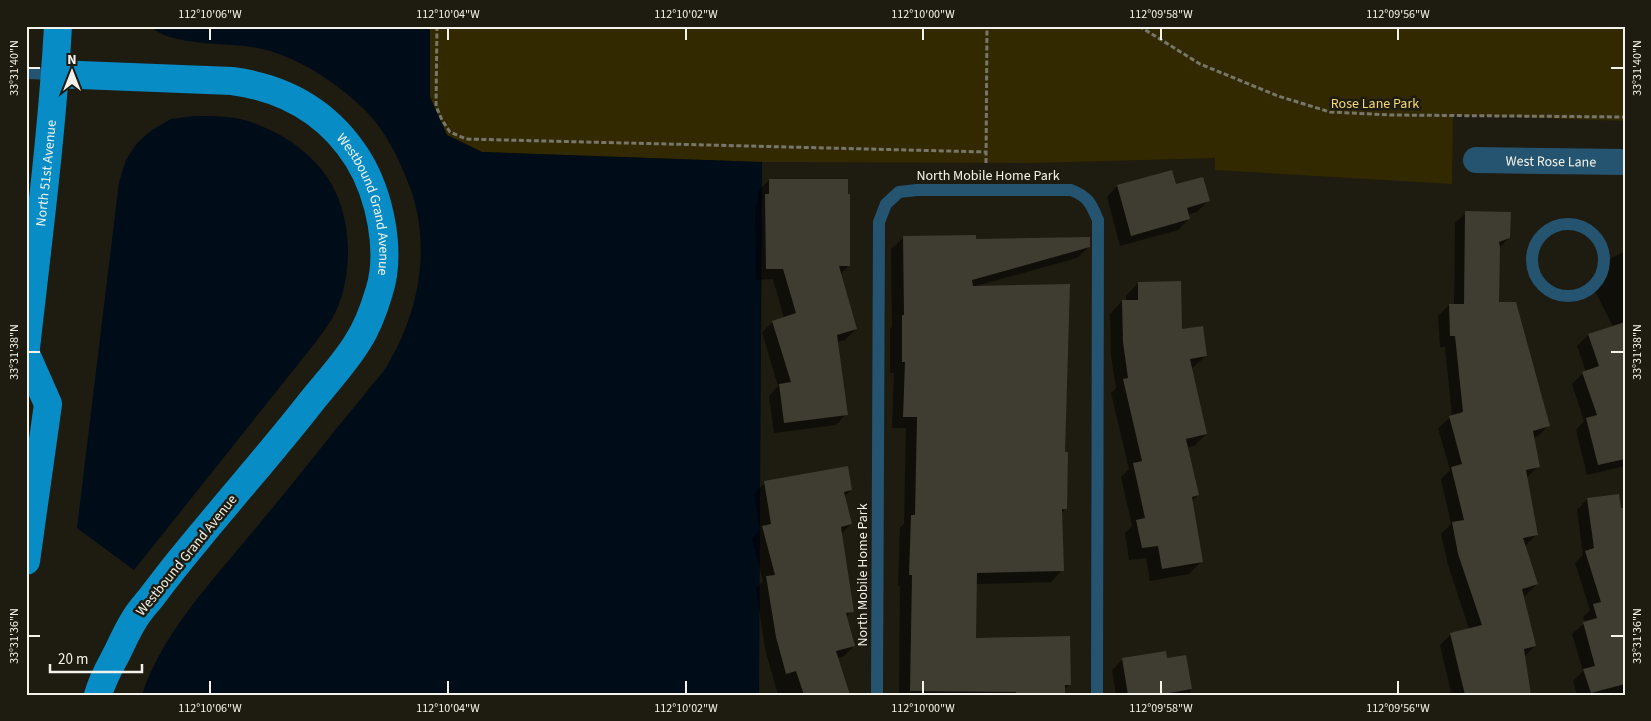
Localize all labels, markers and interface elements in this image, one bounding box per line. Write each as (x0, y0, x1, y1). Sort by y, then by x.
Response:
text: 112°10'06"W (178, 6, 242, 23)
text: 112°10'04"W (416, 6, 480, 23)
text: 112°10'02"W (654, 6, 718, 23)
text: 112°10'00"W (891, 6, 955, 23)
text: 112°09'58"W (1129, 6, 1193, 23)
text: 112°09'56"W (1366, 6, 1430, 23)
text: 33°31'40"N (6, 40, 23, 96)
text: 33°31'40"N (1629, 40, 1646, 96)
north arrow (48, 48, 98, 98)
text: N (67, 50, 77, 70)
park label: Rose Lane Park (1331, 94, 1419, 114)
street label: North 51st Avenue (31, 119, 62, 228)
street label: Westbound Grand Avenue (332, 129, 393, 277)
street label: West Rose Lane (1506, 151, 1596, 173)
street label: North Mobile Home Park (916, 166, 1060, 186)
text: 33°31'38"N (6, 324, 23, 380)
text: 33°31'38"N (1629, 324, 1646, 380)
street label: Westbound Grand Avenue (131, 491, 242, 621)
street label: North Mobile Home Park (853, 503, 873, 647)
text: 33°31'36"N (6, 608, 23, 664)
text: 33°31'36"N (1629, 608, 1646, 664)
scale bar (50, 641, 142, 673)
text: 20 m (58, 649, 88, 670)
text: 112°10'06"W (178, 700, 242, 717)
text: 112°10'04"W (416, 700, 480, 717)
text: 112°10'02"W (654, 700, 718, 717)
text: 112°10'00"W (891, 700, 955, 717)
text: 112°09'58"W (1129, 700, 1193, 717)
text: 112°09'56"W (1366, 700, 1430, 717)

